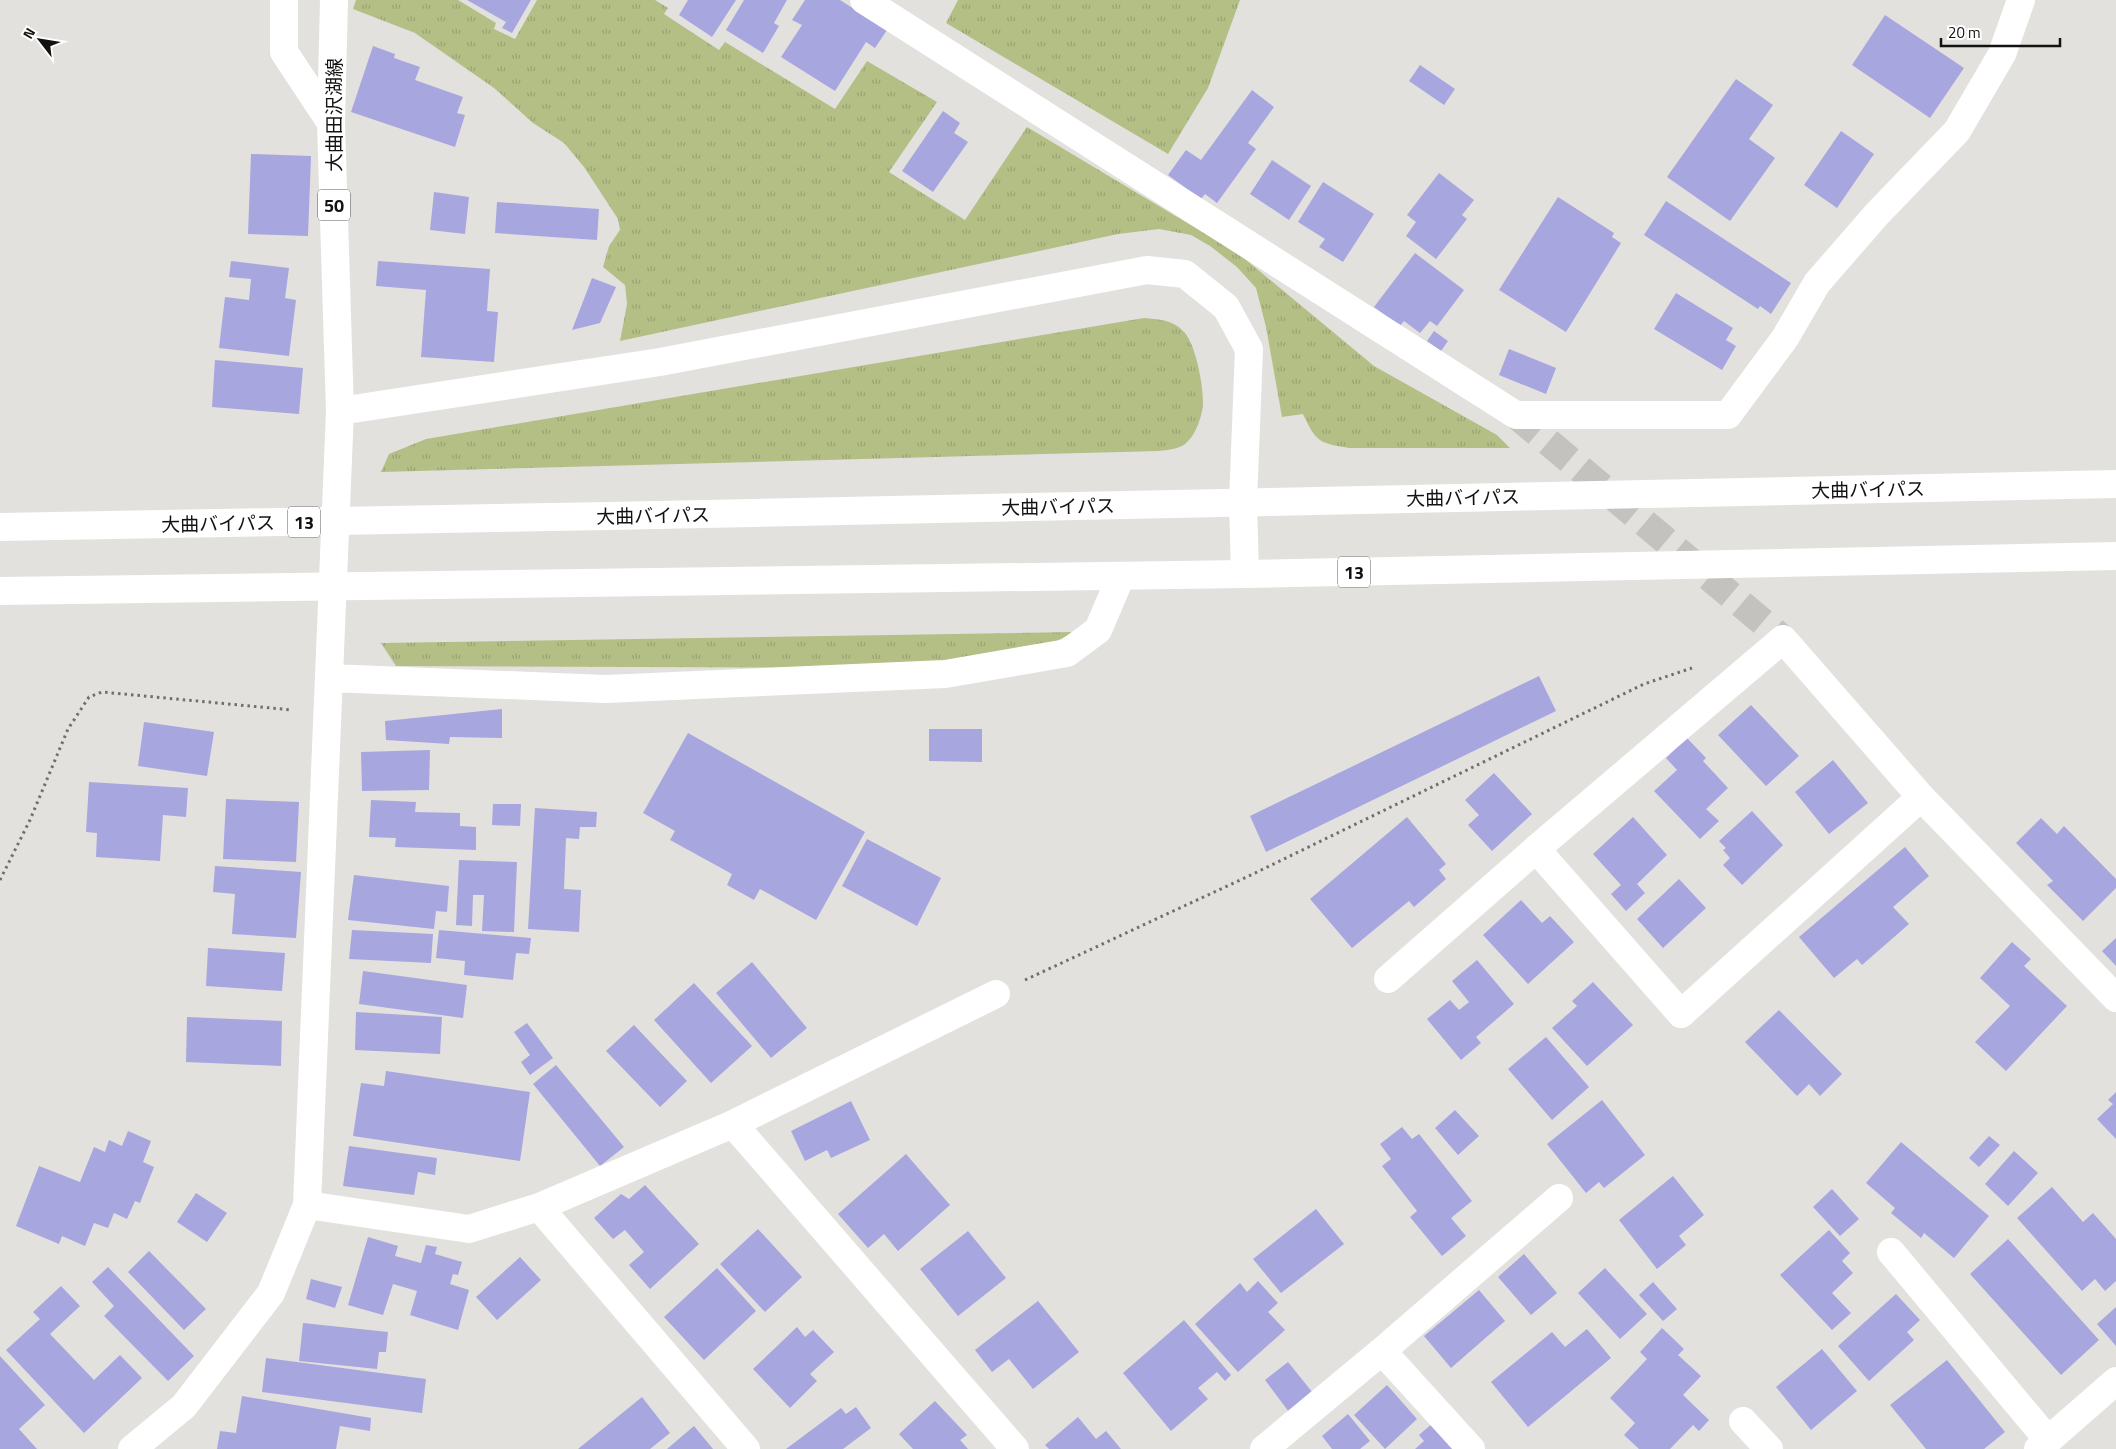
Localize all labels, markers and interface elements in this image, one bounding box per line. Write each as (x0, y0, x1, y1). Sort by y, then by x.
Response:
north arrow (15, 15, 65, 65)
scale bar (1941, 15, 2060, 47)
text: 20 m (1948, 21, 1981, 44)
text: N (17, 23, 40, 43)
street label: 大曲田沢湖線 (319, 58, 348, 172)
road number: 50 (318, 190, 350, 220)
street label: 大曲バイパス (1811, 474, 1925, 504)
street label: 大曲バイパス (1406, 482, 1520, 512)
street label: 大曲バイパス (1001, 491, 1115, 521)
street label: 大曲バイパス (596, 500, 710, 530)
road number: 13 (288, 507, 320, 538)
street label: 大曲バイパス (161, 508, 275, 538)
road number: 13 (1338, 556, 1370, 588)

